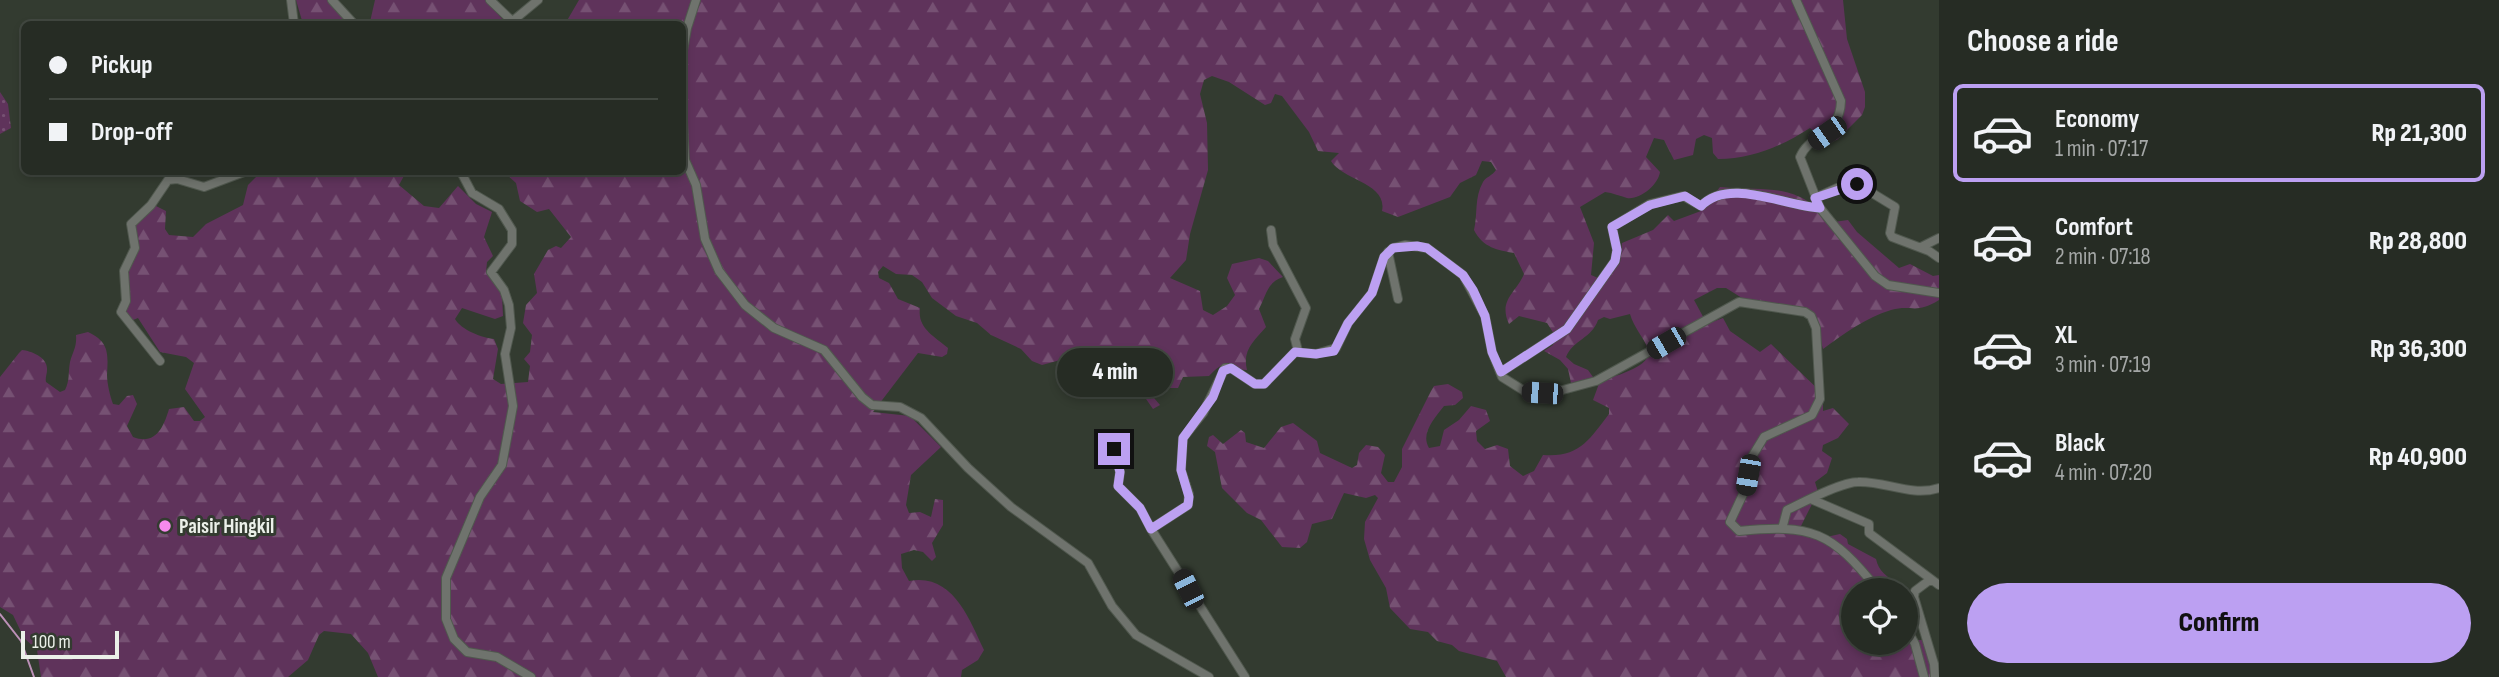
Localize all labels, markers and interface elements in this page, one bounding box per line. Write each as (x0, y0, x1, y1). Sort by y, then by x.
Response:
text: Choose a ride (1967, 22, 2119, 61)
text: Pickup (91, 50, 153, 81)
icon: car (1971, 102, 2034, 165)
text: Economy (2055, 104, 2139, 135)
car (1804, 112, 1851, 154)
text: Drop-off (91, 117, 172, 148)
text: Rp 21,300 (2371, 118, 2467, 149)
text: 1 min · 07:17 (2055, 135, 2148, 163)
route start (1841, 168, 1873, 200)
icon: car (1971, 210, 2034, 273)
text: Comfort (2055, 212, 2133, 243)
text: Rp 28,800 (2369, 226, 2467, 257)
text: 2 min · 07:18 (2055, 243, 2151, 271)
icon: car (1971, 318, 2034, 381)
text: XL (2055, 320, 2077, 351)
car (1643, 323, 1690, 363)
text: Rp 36,300 (2370, 334, 2467, 365)
callout: 4 min (1056, 348, 1172, 396)
text: 3 min · 07:19 (2055, 351, 2151, 379)
text: 4 min (1092, 358, 1138, 386)
car (1521, 381, 1564, 405)
icon: car (1971, 426, 2034, 489)
text: Black (2055, 428, 2105, 459)
route end (1098, 433, 1130, 465)
text: Rp 40,900 (2369, 442, 2467, 473)
car (1735, 452, 1762, 498)
text: 4 min · 07:20 (2055, 459, 2152, 487)
place label: Paisir Hingkil (179, 514, 274, 539)
marker: Paisir Hingkil (157, 518, 173, 534)
car (1170, 566, 1207, 612)
map controls (1841, 578, 1918, 655)
button: locate (1841, 578, 1918, 655)
button: Confirm (1967, 583, 2471, 663)
scale bar (21, 628, 119, 660)
text: 100 m (32, 631, 71, 654)

